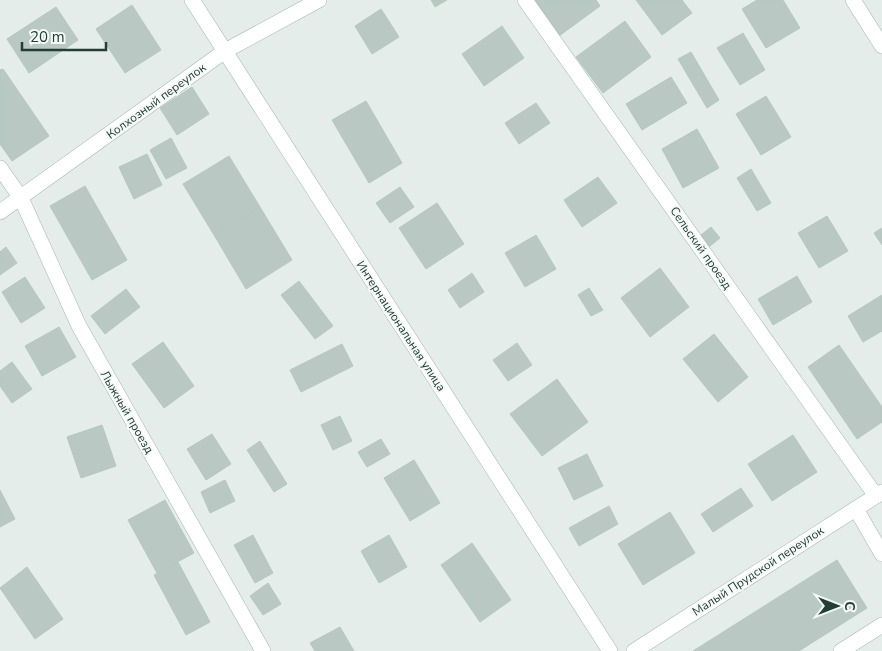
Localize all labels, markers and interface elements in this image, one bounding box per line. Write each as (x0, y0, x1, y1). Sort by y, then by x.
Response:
scale bar (22, 20, 106, 52)
text: 20 m (30, 27, 65, 47)
street label: Колхозный переулок (103, 59, 209, 142)
street label: Сельский проезд (666, 203, 736, 293)
street label: Интернациональная улица (353, 258, 449, 394)
street label: Лыжный проезд (97, 367, 157, 457)
street label: Малый Прудской переулок (689, 522, 827, 620)
north arrow (812, 581, 862, 631)
text: С (840, 601, 859, 611)

